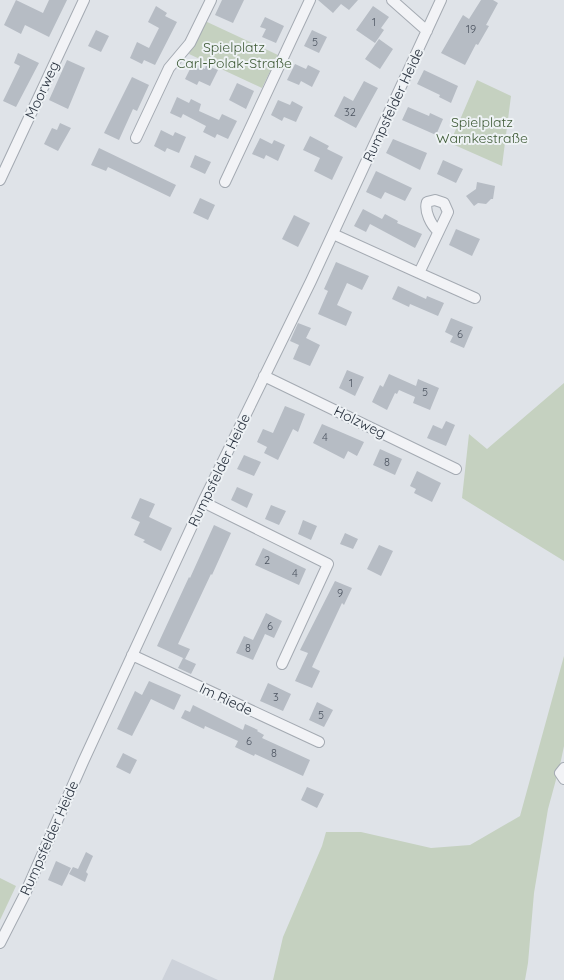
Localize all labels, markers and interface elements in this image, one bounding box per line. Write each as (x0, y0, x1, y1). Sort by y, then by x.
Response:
house number: 1 (372, 15, 376, 29)
house number: 19 (466, 22, 476, 36)
house number: 5 (312, 35, 318, 49)
park label: Spielplatz Carl-Polak-Straße (176, 38, 292, 72)
street label: Rumpsfelder Heide (359, 45, 427, 165)
street label: Moorweg (21, 58, 63, 122)
house number: 32 (344, 105, 356, 119)
park label: Spielplatz Warnkestraße (436, 113, 528, 147)
house number: 6 (457, 327, 463, 341)
house number: 1 (349, 376, 353, 390)
house number: 5 (422, 385, 428, 399)
street label: Holzweg (331, 402, 389, 442)
street label: Rumpsfelder Heide (184, 410, 254, 529)
house number: 4 (322, 430, 328, 444)
house number: 8 (384, 455, 390, 469)
house number: 2 (264, 553, 270, 567)
house number: 4 (292, 566, 298, 580)
house number: 9 (337, 586, 343, 600)
house number: 6 (267, 619, 273, 633)
house number: 8 (245, 641, 251, 655)
street label: Im Riede (196, 679, 256, 719)
house number: 3 (273, 690, 279, 704)
house number: 5 (318, 708, 324, 722)
house number: 6 (246, 734, 252, 748)
house number: 8 (271, 746, 277, 760)
street label: Rumpsfelder Heide (16, 778, 82, 898)

